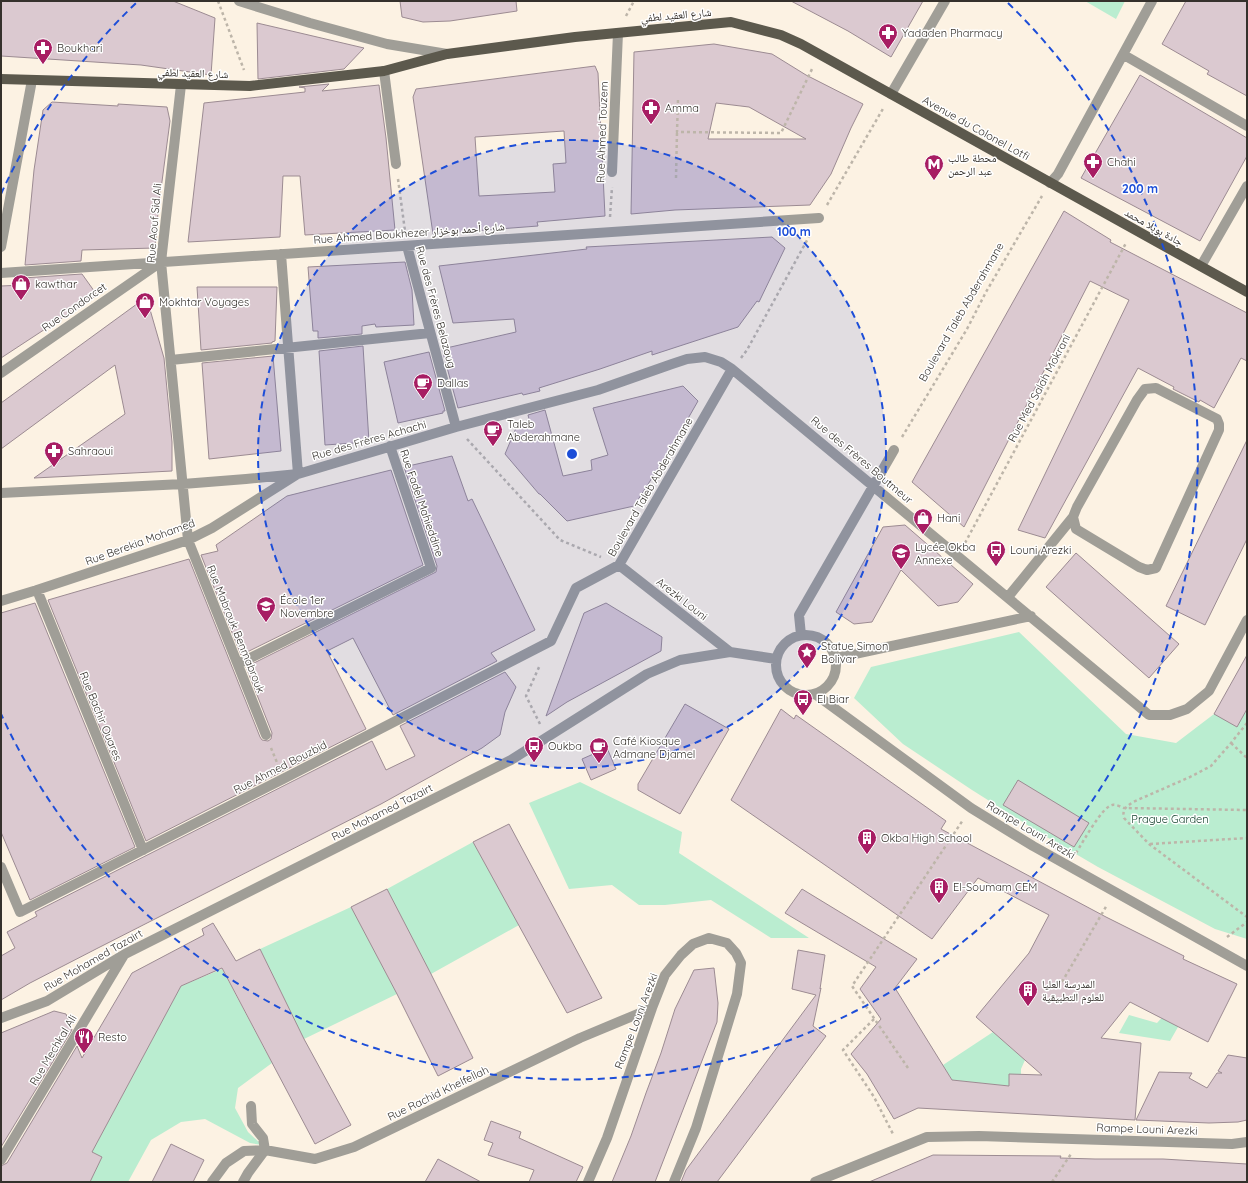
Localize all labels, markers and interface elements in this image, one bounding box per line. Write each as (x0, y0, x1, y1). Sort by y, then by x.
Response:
street label: شارع العقيد لطفي (640, 5, 712, 27)
pharmacy icon: Yadaden Pharmacy (877, 22, 899, 50)
place label: Yadaden Pharmacy (902, 26, 1002, 40)
pharmacy icon: Boukhari (32, 37, 54, 65)
place label: Boukhari (57, 41, 102, 55)
street label: شارع العقيد لطفي (157, 65, 229, 83)
street label: Rue Ahmed Touzem (593, 81, 611, 183)
street label: Avenue du Colonel Lotfi (920, 93, 1032, 163)
pharmacy icon: Amma (640, 97, 662, 125)
place label: Amma (665, 101, 699, 115)
place label: محطة طالب عبد الرحمن (948, 151, 997, 178)
pharmacy icon: Chahi (1082, 151, 1104, 179)
metro station icon: محطة طالب عبد الرحمن (923, 153, 945, 181)
place label: Chahi (1107, 155, 1136, 169)
text: 200 m (1122, 181, 1158, 196)
street label: Rue Aouf Sid Ali (144, 183, 164, 263)
street label: جادة بوبلا محمد (1122, 205, 1186, 249)
street label: Rue Ahmed Boukhezer شارع أحمد بوخزار (313, 219, 505, 247)
text: 100 m (777, 224, 811, 239)
street label: Boulevard Taleb Abderahmane (915, 240, 1007, 384)
street label: Rue des Frères Belazoug (413, 244, 459, 370)
shop icon: kawthar (10, 273, 32, 301)
place label: kawthar (35, 277, 78, 291)
street label: Rue Condorcet (39, 279, 109, 334)
shop icon: Mokhtar Voyages (134, 291, 156, 319)
place label: Mokhtar Voyages (159, 295, 249, 309)
street label: Rue Med Salah Mokrani (1005, 332, 1073, 444)
cafe icon: Dallas (412, 372, 434, 400)
place label: Dallas (437, 376, 468, 390)
street label: Rue des Frères Boutmeur (808, 413, 916, 507)
street label: Boulevard Taleb Abderahmane (604, 415, 696, 559)
street label: Rue des Frères Achachi (310, 417, 428, 463)
place label: Taleb Abderahmane (507, 417, 580, 444)
cafe icon: Taleb Abderahmane (482, 419, 504, 447)
pharmacy icon: Sahraoui (43, 440, 65, 468)
place label: Sahraoui (68, 444, 113, 458)
street label: Rue Fadel Mahieddine (397, 447, 447, 559)
centre of rings (565, 447, 579, 461)
shop icon: Hani (912, 507, 934, 535)
place label: Hani (937, 511, 960, 525)
street label: Rue Berekia Mohamed (83, 516, 197, 568)
bus stop icon: Louni Arezki (985, 539, 1007, 567)
place label: Lycée Okba Annexe (915, 540, 976, 567)
school or university icon: Lycée Okba Annexe (890, 542, 912, 570)
place label: Louni Arezki (1010, 543, 1071, 557)
street label: Rue Mabrouk Benmabrouk (204, 563, 268, 695)
street label: Arezki Louni (654, 575, 710, 623)
place label: École 1er Novembre (280, 593, 333, 620)
school or university icon: École 1er Novembre (255, 595, 277, 623)
place label: Statue Simon Bolivar (821, 639, 888, 666)
place icon: Statue Simon Bolivar (796, 641, 818, 669)
street label: Rue Bachir Ouares (77, 669, 125, 763)
bus stop icon: El Biar (792, 688, 814, 716)
place label: El Biar (817, 692, 850, 706)
place label: Café Kiosque Admane Djamel (613, 734, 695, 761)
bus stop icon: Oukba (523, 735, 545, 763)
cafe icon: Café Kiosque Admane Djamel (588, 736, 610, 764)
street label: Rue Ahmed Bouzbid (231, 737, 329, 797)
place label: Oukba (548, 739, 582, 753)
street label: Rue Mohamed Tazairt (329, 780, 435, 844)
street label: Rampe Louni Arezki (984, 798, 1078, 862)
park label: Prague Garden (1131, 812, 1209, 826)
building icon: Okba High School (856, 827, 878, 855)
place label: Okba High School (881, 831, 972, 845)
building icon: El-Soumam CEM (928, 876, 950, 904)
place label: El-Soumam CEM (953, 880, 1037, 894)
street label: Rue Mohamed Tazairt (41, 926, 145, 994)
street label: Rampe Louni Arezki (611, 971, 661, 1071)
place label: المدرسة العليا للعلوم التطبيقية (1042, 977, 1104, 1004)
building icon: المدرسة العليا للعلوم التطبيقية (1017, 979, 1039, 1007)
street label: Rue Mechkal Ali (26, 1012, 80, 1088)
restaurant icon: Resto (73, 1026, 95, 1054)
place label: Resto (98, 1030, 127, 1044)
street label: Rue Rachid Khelfellah (385, 1062, 491, 1124)
street label: Rampe Louni Arezki (1096, 1120, 1198, 1138)

